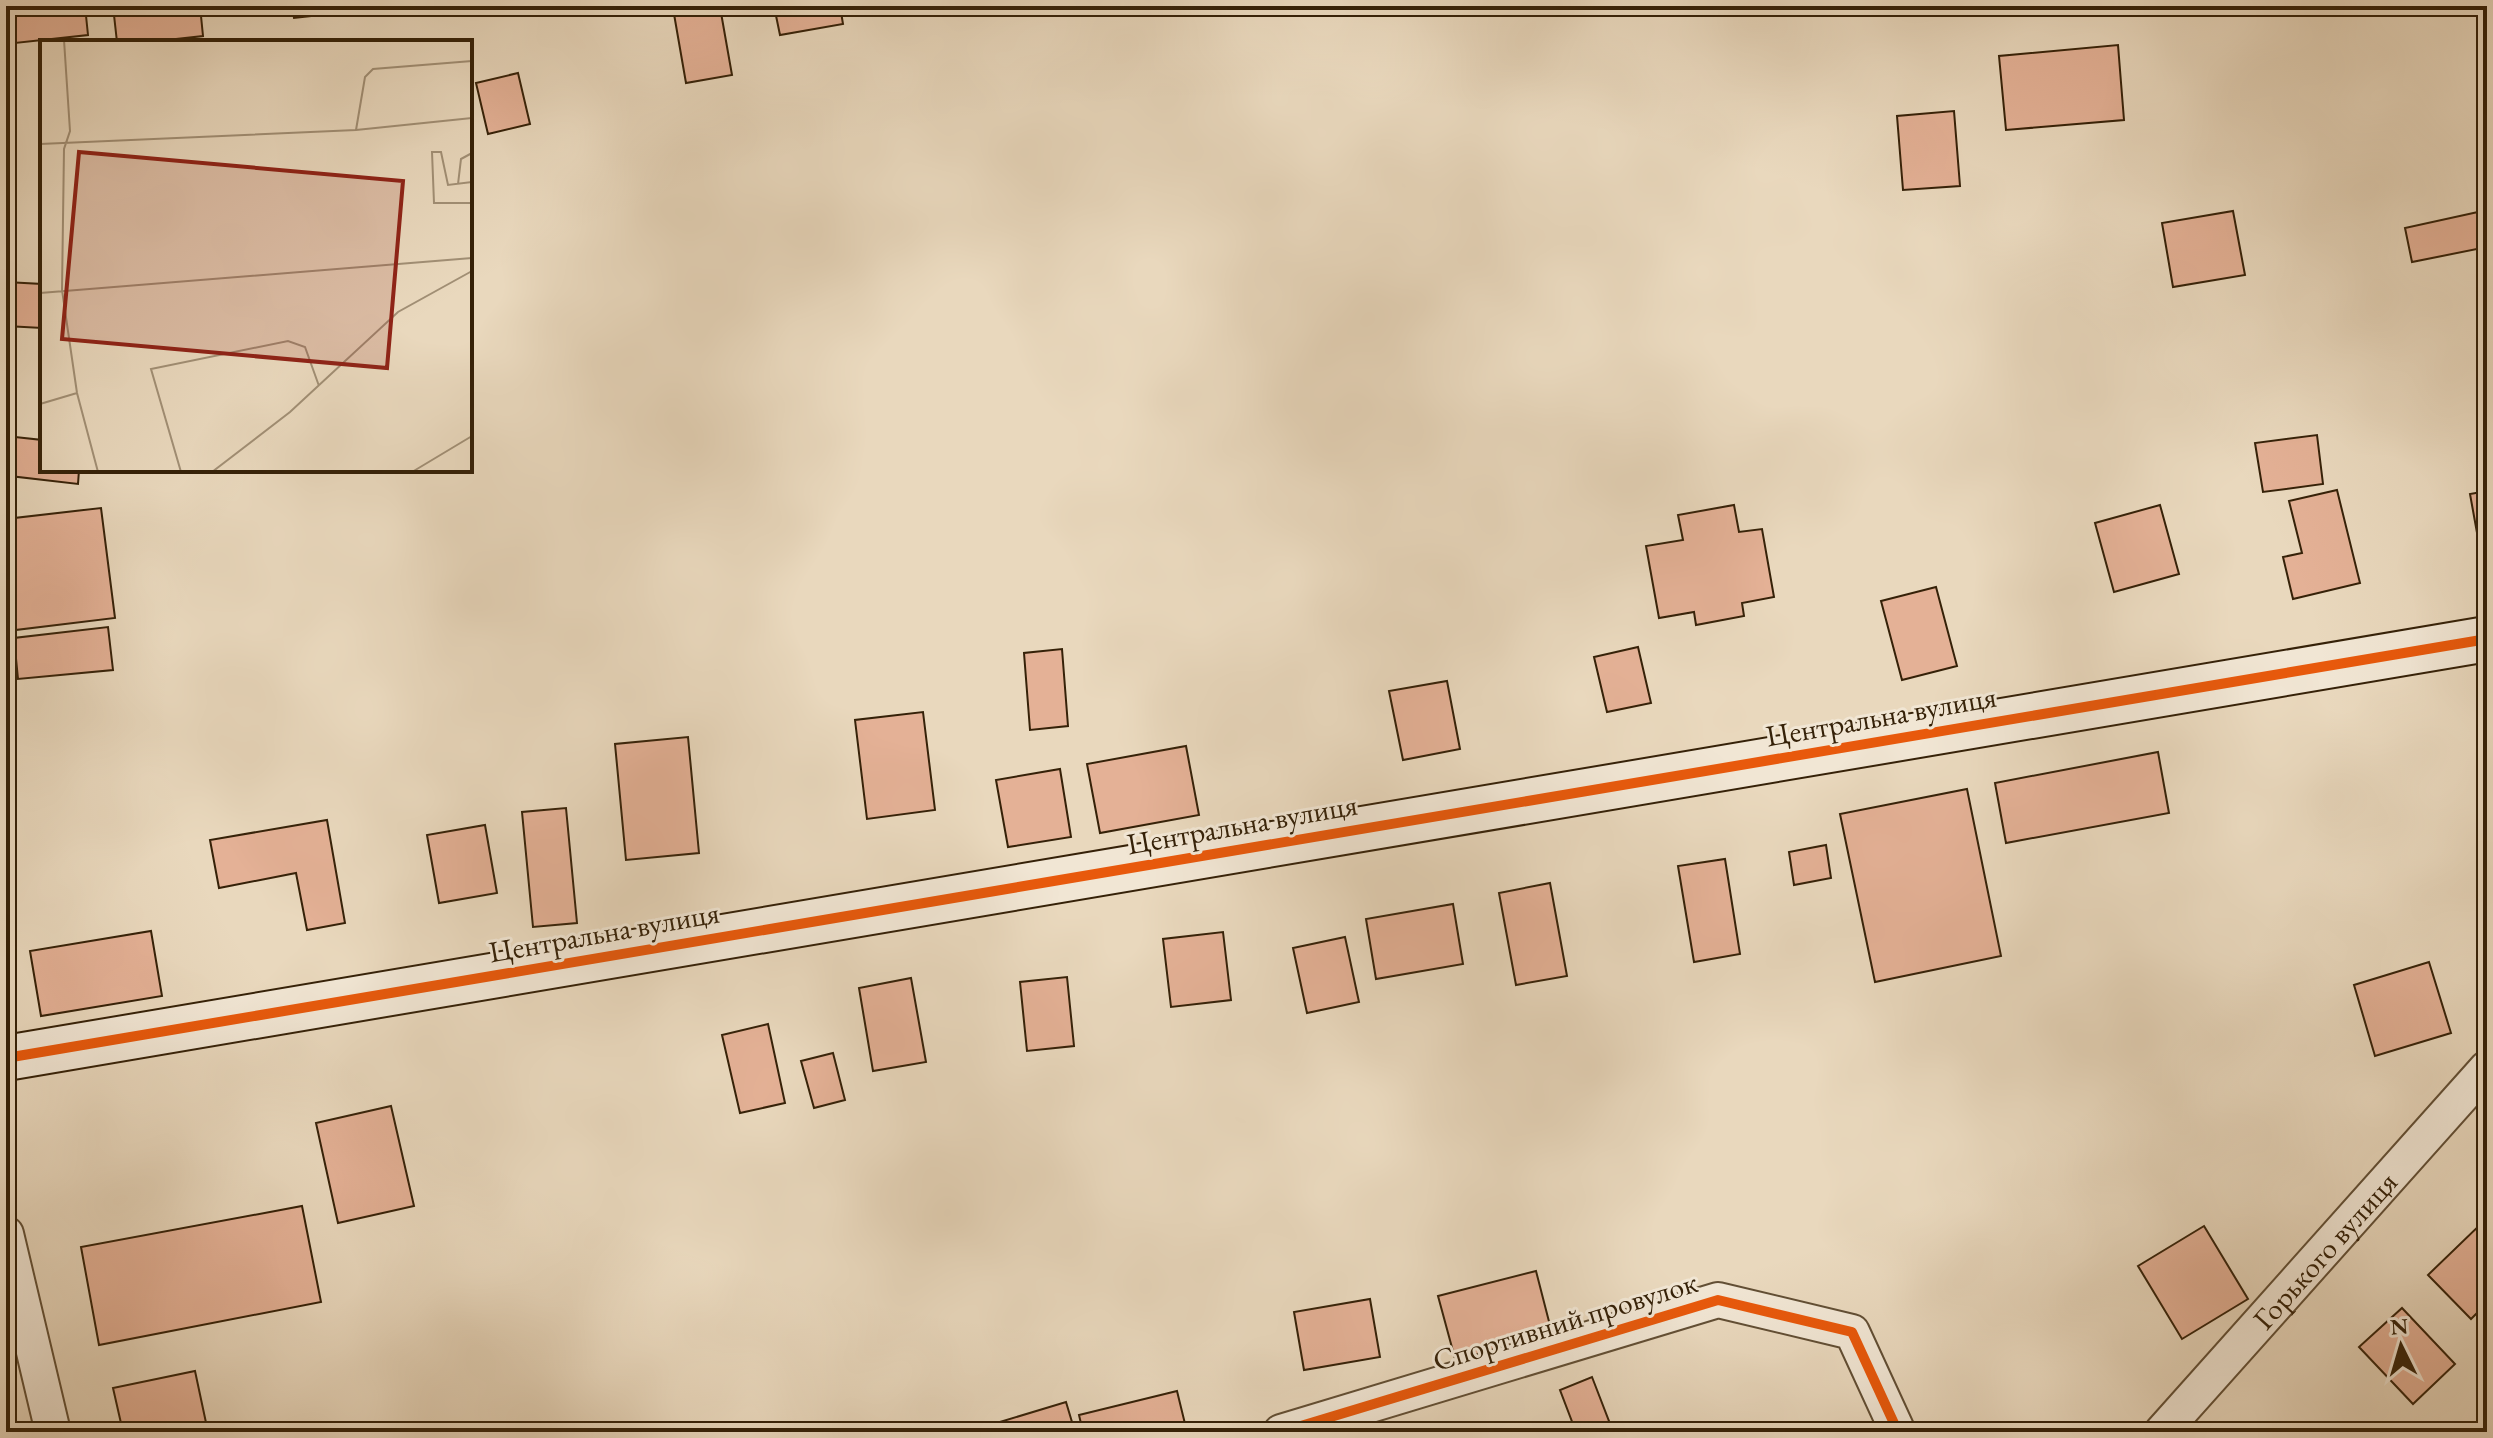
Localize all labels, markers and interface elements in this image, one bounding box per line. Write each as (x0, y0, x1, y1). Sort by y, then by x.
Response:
inset map (40, 40, 472, 472)
street label: Центральна вулиця (1763, 677, 1999, 755)
street label: Центральна вулиця (1124, 785, 1360, 863)
street label: Центральна вулиця (486, 893, 722, 971)
street label: Горького вулиця (2244, 1163, 2405, 1337)
street label: Спортивний провулок (1428, 1262, 1702, 1380)
north arrow (2361, 1306, 2441, 1386)
text: N (2389, 1311, 2410, 1342)

